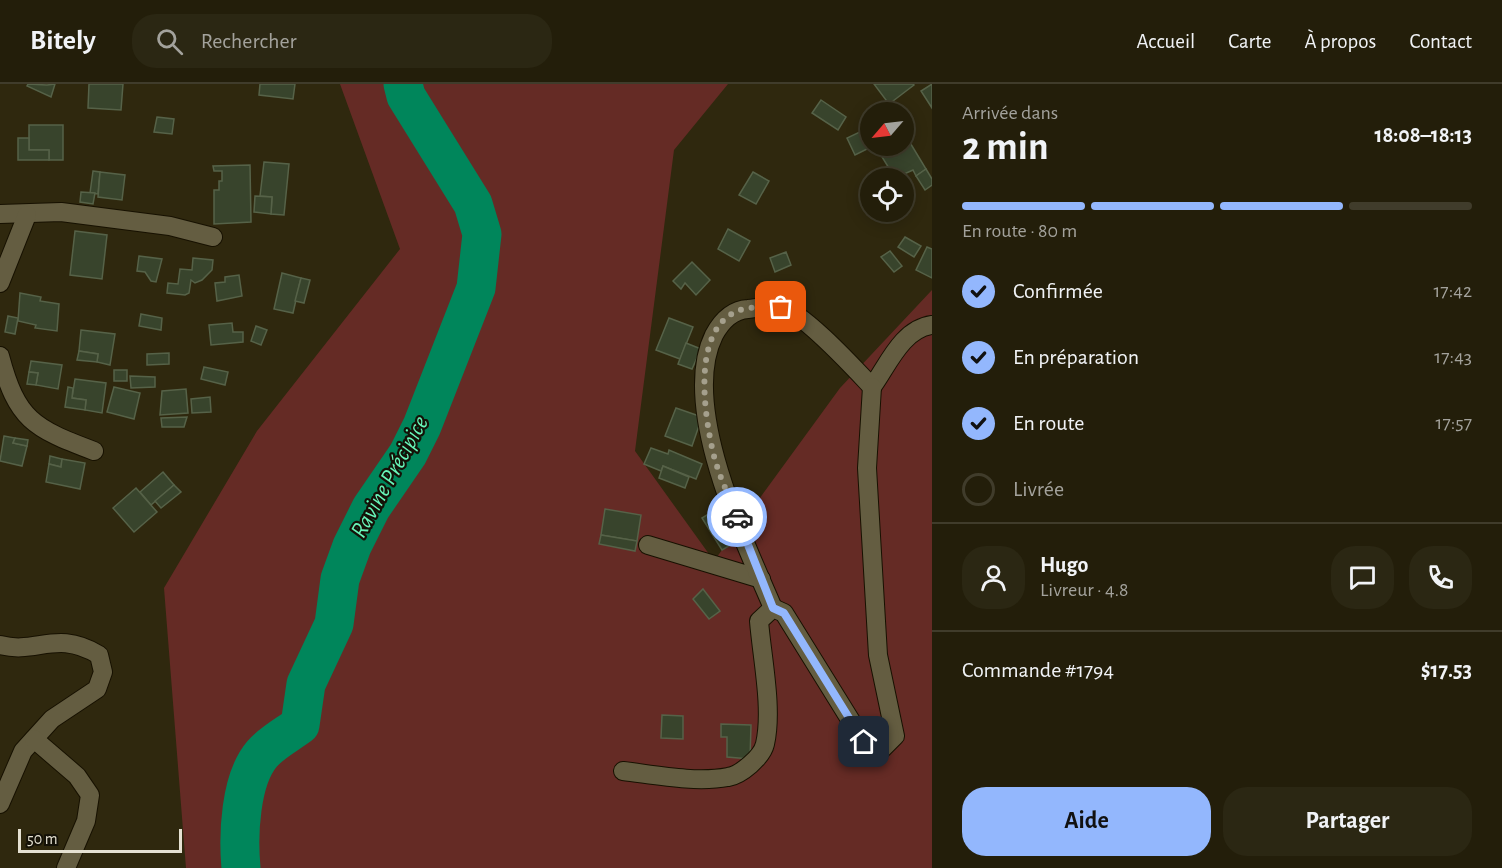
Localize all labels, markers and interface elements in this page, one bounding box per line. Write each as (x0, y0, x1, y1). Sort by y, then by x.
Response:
search box (132, 14, 552, 68)
icon: search (153, 25, 186, 58)
text: Bitely (30, 27, 96, 55)
text: Rechercher (201, 30, 297, 52)
text: Accueil (1137, 31, 1195, 52)
text: Carte (1228, 31, 1271, 52)
text: À propos (1304, 31, 1376, 52)
text: Contact (1409, 31, 1472, 52)
north arrow (860, 102, 914, 156)
map controls (860, 102, 914, 222)
text: Arrivée dans (962, 103, 1058, 123)
text: 18:08–18:13 (1375, 124, 1472, 146)
text: 2 min (962, 128, 1049, 167)
button: locate (860, 168, 914, 222)
text: En route · 80 m (962, 221, 1077, 241)
icon: check (962, 275, 995, 308)
text: Confirmée (1013, 280, 1103, 302)
pin (755, 281, 806, 332)
text: 17:42 (1433, 281, 1472, 301)
icon: bag (764, 290, 797, 323)
icon: check (962, 341, 995, 374)
text: En préparation (1013, 346, 1139, 368)
text: 17:43 (1434, 347, 1472, 367)
icon: check (962, 407, 995, 440)
water label: Ravine Précipice (347, 412, 433, 542)
text: En route (1013, 412, 1084, 434)
text: 17:57 (1436, 413, 1472, 433)
text: Livrée (1013, 478, 1064, 500)
courier (707, 487, 767, 547)
icon: car (721, 501, 754, 534)
button: person (962, 546, 1025, 609)
button: chat (1331, 546, 1394, 609)
button: phone (1409, 546, 1472, 609)
text: Hugo (1040, 554, 1088, 576)
text: Livreur · 4.8 (1040, 580, 1129, 600)
text: Commande #1794 (962, 659, 1114, 681)
text: $17.53 (1421, 659, 1472, 681)
pin (838, 716, 889, 767)
icon: home (847, 725, 880, 758)
button: Aide (962, 787, 1211, 856)
button: Partager (1223, 787, 1472, 856)
scale bar (18, 826, 182, 854)
text: 50 m (27, 831, 58, 847)

